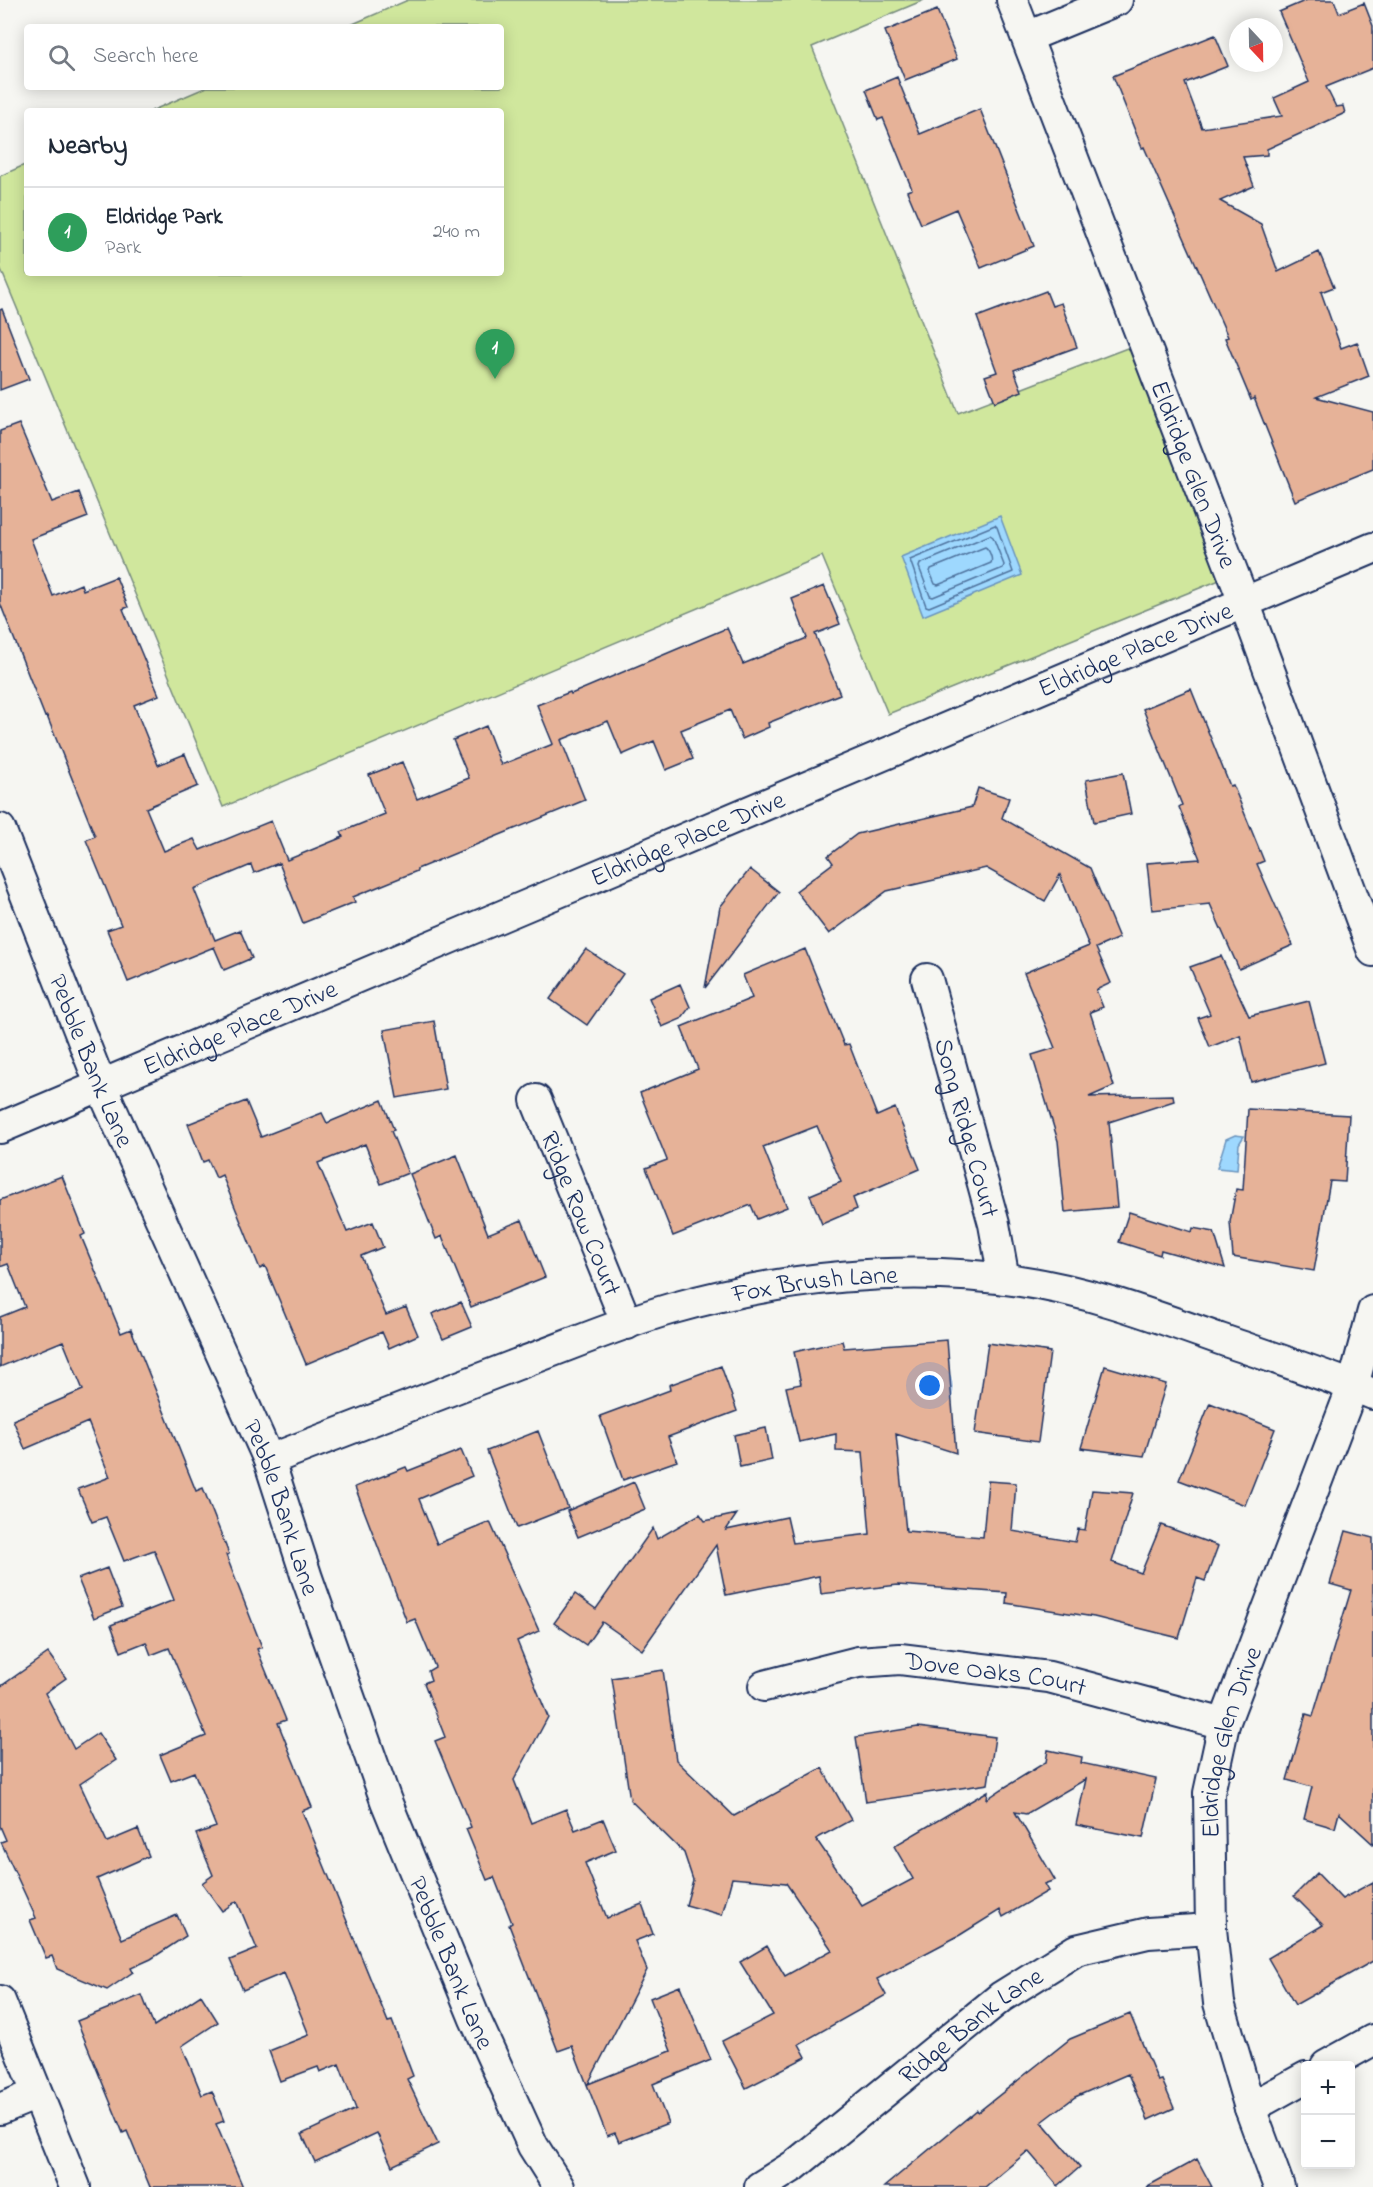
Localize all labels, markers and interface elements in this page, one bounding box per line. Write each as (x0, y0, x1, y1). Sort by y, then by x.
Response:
north arrow (1229, 18, 1283, 72)
search box (24, 24, 504, 90)
icon: search (45, 41, 78, 74)
text: Search here (93, 41, 198, 73)
text: Nearby (48, 128, 127, 166)
text: Eldridge Park (105, 202, 223, 234)
text: 1 (64, 218, 71, 247)
text: 240 m (433, 218, 480, 247)
text: Park (105, 234, 141, 263)
pin: 1 (476, 330, 514, 379)
street label: Eldridge Glen Drive (1139, 376, 1245, 575)
street label: Eldridge Place Drive (1033, 593, 1240, 709)
street label: Eldridge Place Drive (585, 782, 792, 898)
street label: Pebble Bank Lane (37, 969, 142, 1155)
street label: Eldridge Place Drive (137, 971, 344, 1088)
street label: Song Ridge Court (922, 1034, 1007, 1222)
street label: Ridge Row Court (529, 1126, 630, 1302)
street label: Fox Brush Lane (728, 1258, 899, 1315)
your location (915, 1371, 944, 1400)
street label: Pebble Bank Lane (231, 1414, 328, 1602)
street label: Eldridge Glen Drive (1193, 1641, 1274, 1838)
street label: Dove Oaks Court (902, 1644, 1091, 1708)
street label: Pebble Bank Lane (397, 1871, 503, 2057)
street label: Ridge Bank Lane (892, 1959, 1052, 2095)
map controls (1301, 2061, 1355, 2169)
button: + (1301, 2061, 1355, 2115)
button: − (1301, 2115, 1355, 2169)

